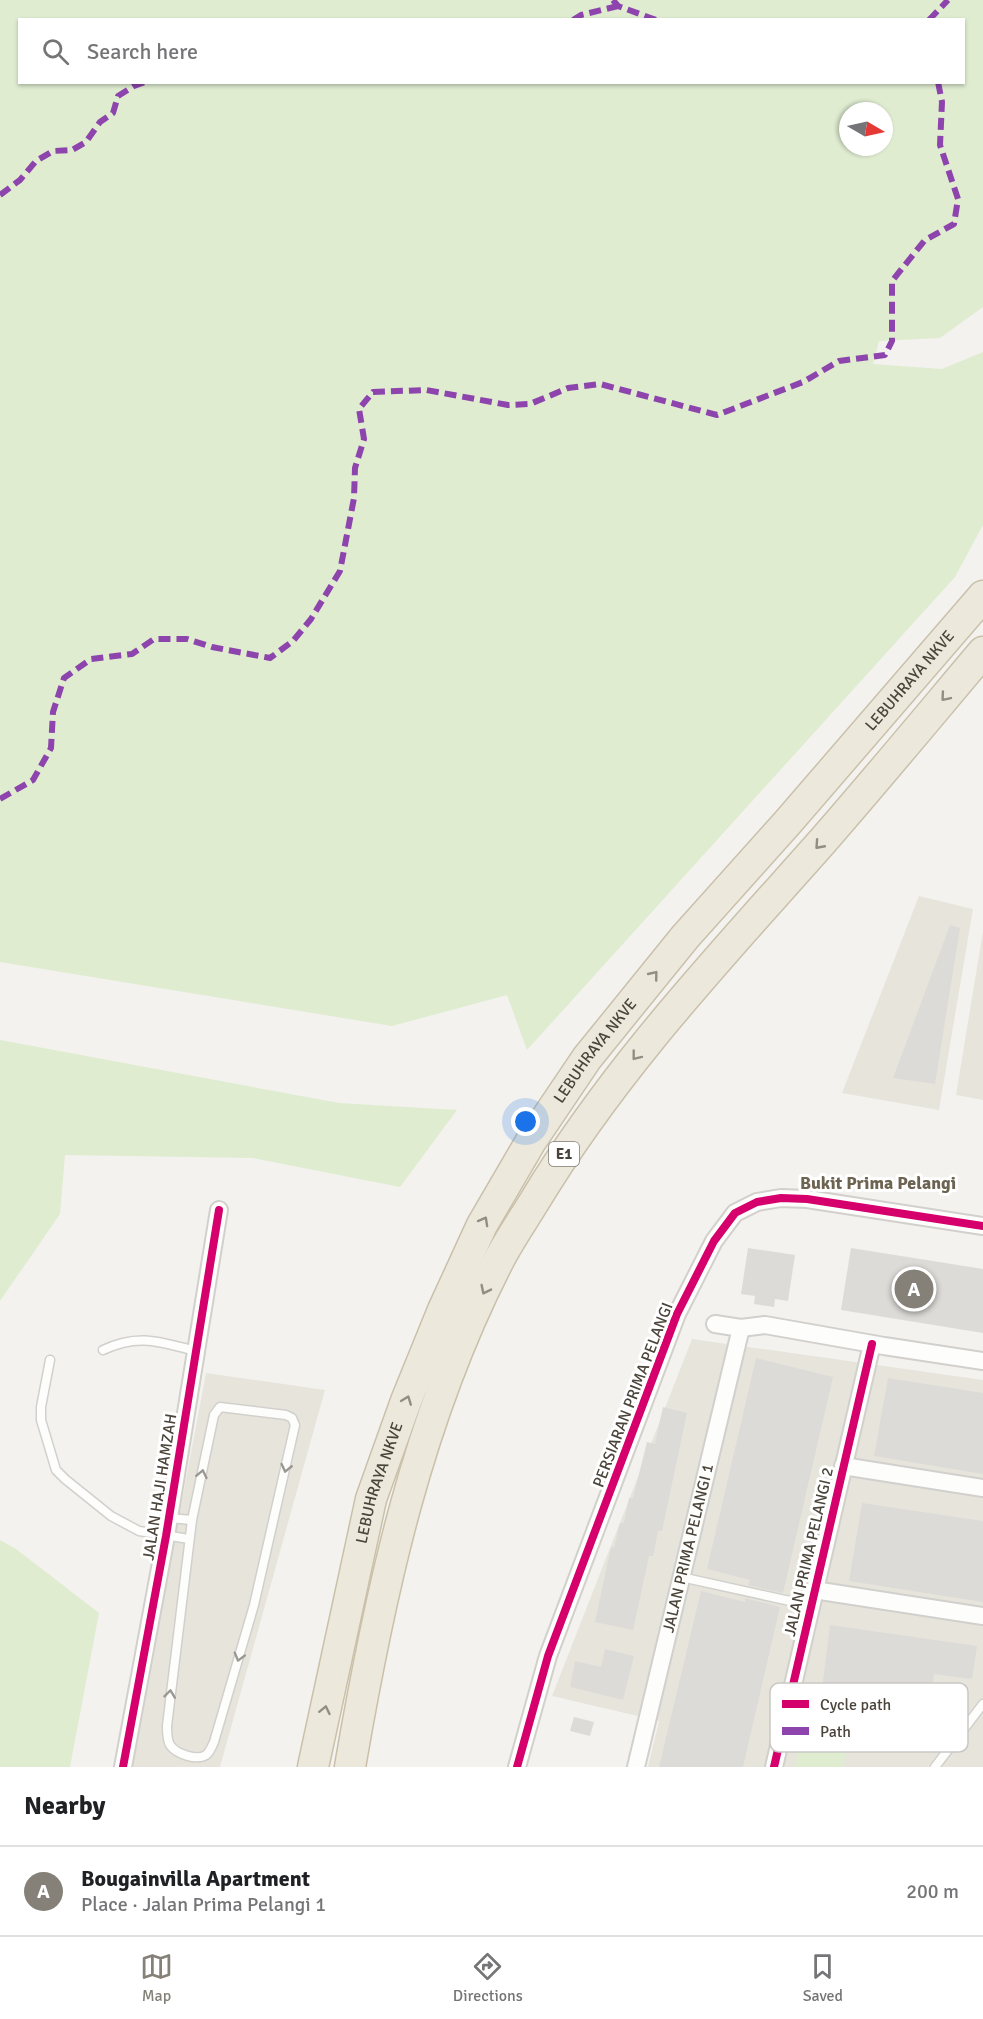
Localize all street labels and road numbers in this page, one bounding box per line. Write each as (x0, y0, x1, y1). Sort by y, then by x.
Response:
street label: LEBUHRAYA NKVE (861, 626, 959, 735)
street label: LEBUHRAYA NKVE (549, 994, 641, 1107)
road number: E1 (549, 1142, 579, 1166)
street label: PERSIARAN PRIMA PELANGI (588, 1300, 678, 1490)
street label: JALAN HAJI HAMZAH (139, 1412, 181, 1562)
street label: LEBUHRAYA NKVE (352, 1419, 408, 1545)
street label: JALAN PRIMA PELANGI 1 (658, 1462, 718, 1635)
street label: JALAN PRIMA PELANGI 2 (780, 1466, 838, 1638)

